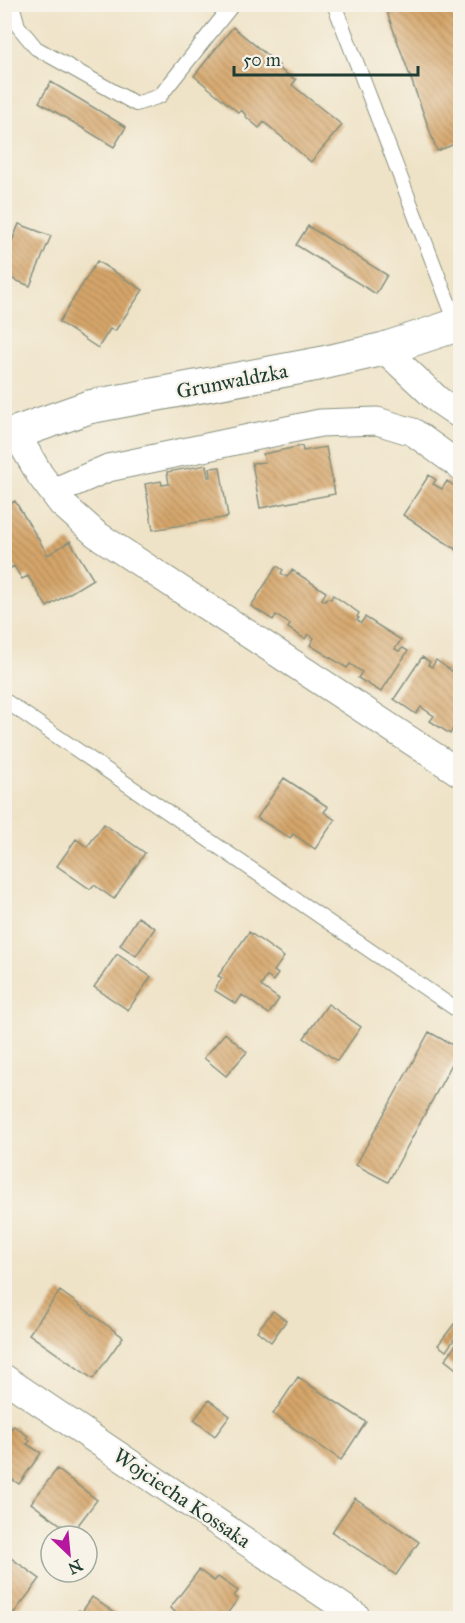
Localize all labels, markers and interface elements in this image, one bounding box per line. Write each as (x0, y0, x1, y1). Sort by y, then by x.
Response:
scale bar (234, 39, 418, 77)
text: 50 m (243, 49, 281, 71)
street label: Grunwaldzka (174, 357, 290, 405)
street label: Wojciecha Kossaka (108, 1442, 256, 1554)
north arrow (39, 1524, 99, 1584)
text: N (65, 1556, 86, 1579)

